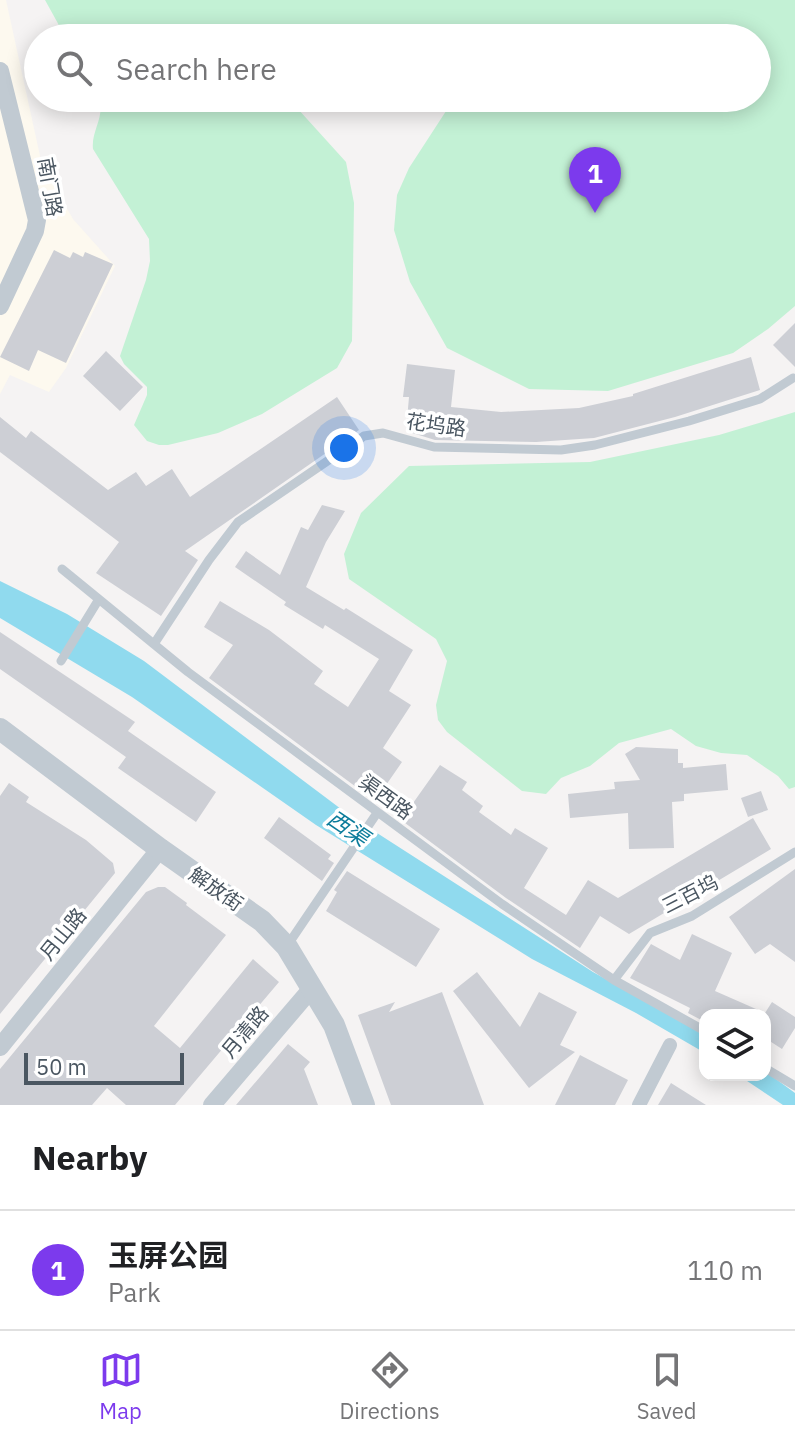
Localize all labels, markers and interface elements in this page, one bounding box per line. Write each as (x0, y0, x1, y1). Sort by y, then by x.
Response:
search box (24, 24, 771, 112)
icon: search (52, 46, 96, 90)
text: Search here (116, 49, 277, 88)
pin: 1 (569, 147, 621, 213)
street label: 南门路 (32, 155, 69, 219)
street label: 花坞路 (404, 407, 468, 442)
your location (324, 428, 364, 468)
street label: 渠西路 (354, 768, 418, 825)
water label: 西渠 (322, 803, 377, 854)
street label: 解放街 (184, 860, 249, 917)
street label: 三百坞 (657, 868, 723, 919)
street label: 月山路 (33, 902, 92, 965)
street label: 月清路 (215, 1000, 274, 1063)
map controls (699, 1009, 771, 1081)
button: layers (699, 1009, 771, 1081)
scale bar (24, 1049, 184, 1085)
text: 50 m (36, 1052, 87, 1081)
text: Nearby (32, 1135, 147, 1179)
text: 玉屏公园 (108, 1235, 228, 1274)
text: 1 (50, 1253, 66, 1287)
text: 110 m (687, 1253, 763, 1287)
text: Park (108, 1275, 161, 1309)
tab: Map (99, 1348, 143, 1425)
tab: Directions (340, 1348, 440, 1425)
tab: Saved (637, 1348, 696, 1425)

